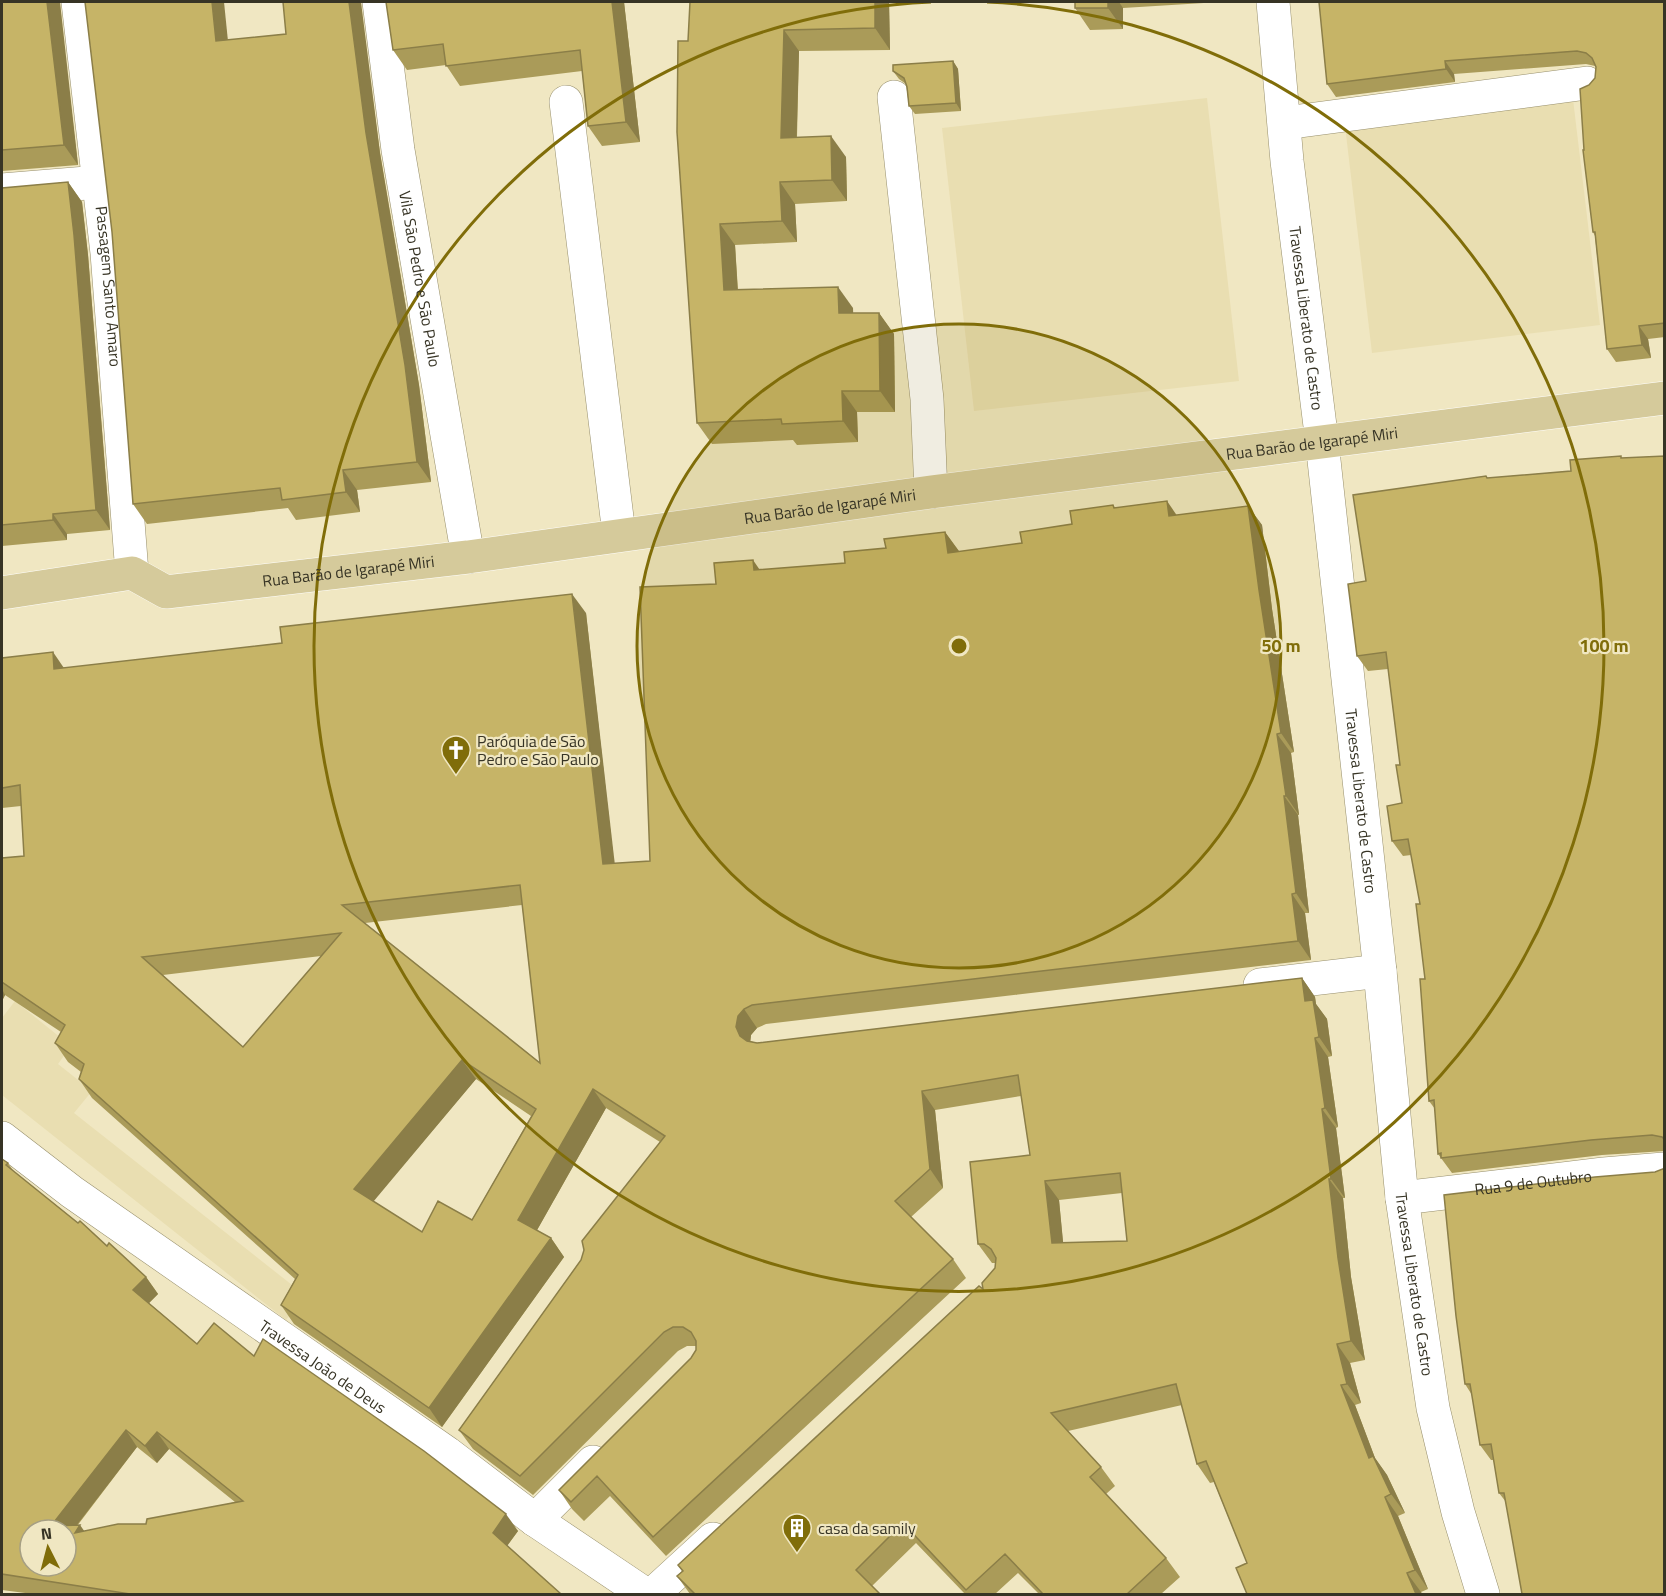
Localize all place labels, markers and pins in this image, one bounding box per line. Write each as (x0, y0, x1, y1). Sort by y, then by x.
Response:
centre of rings (949, 636, 969, 656)
place label: Paróquia de São Pedro e São Paulo (477, 729, 599, 771)
church icon: Paróquia de São Pedro e São Paulo (440, 734, 472, 776)
building icon: casa da samily (781, 1512, 813, 1554)
place label: casa da samily (818, 1516, 916, 1540)

